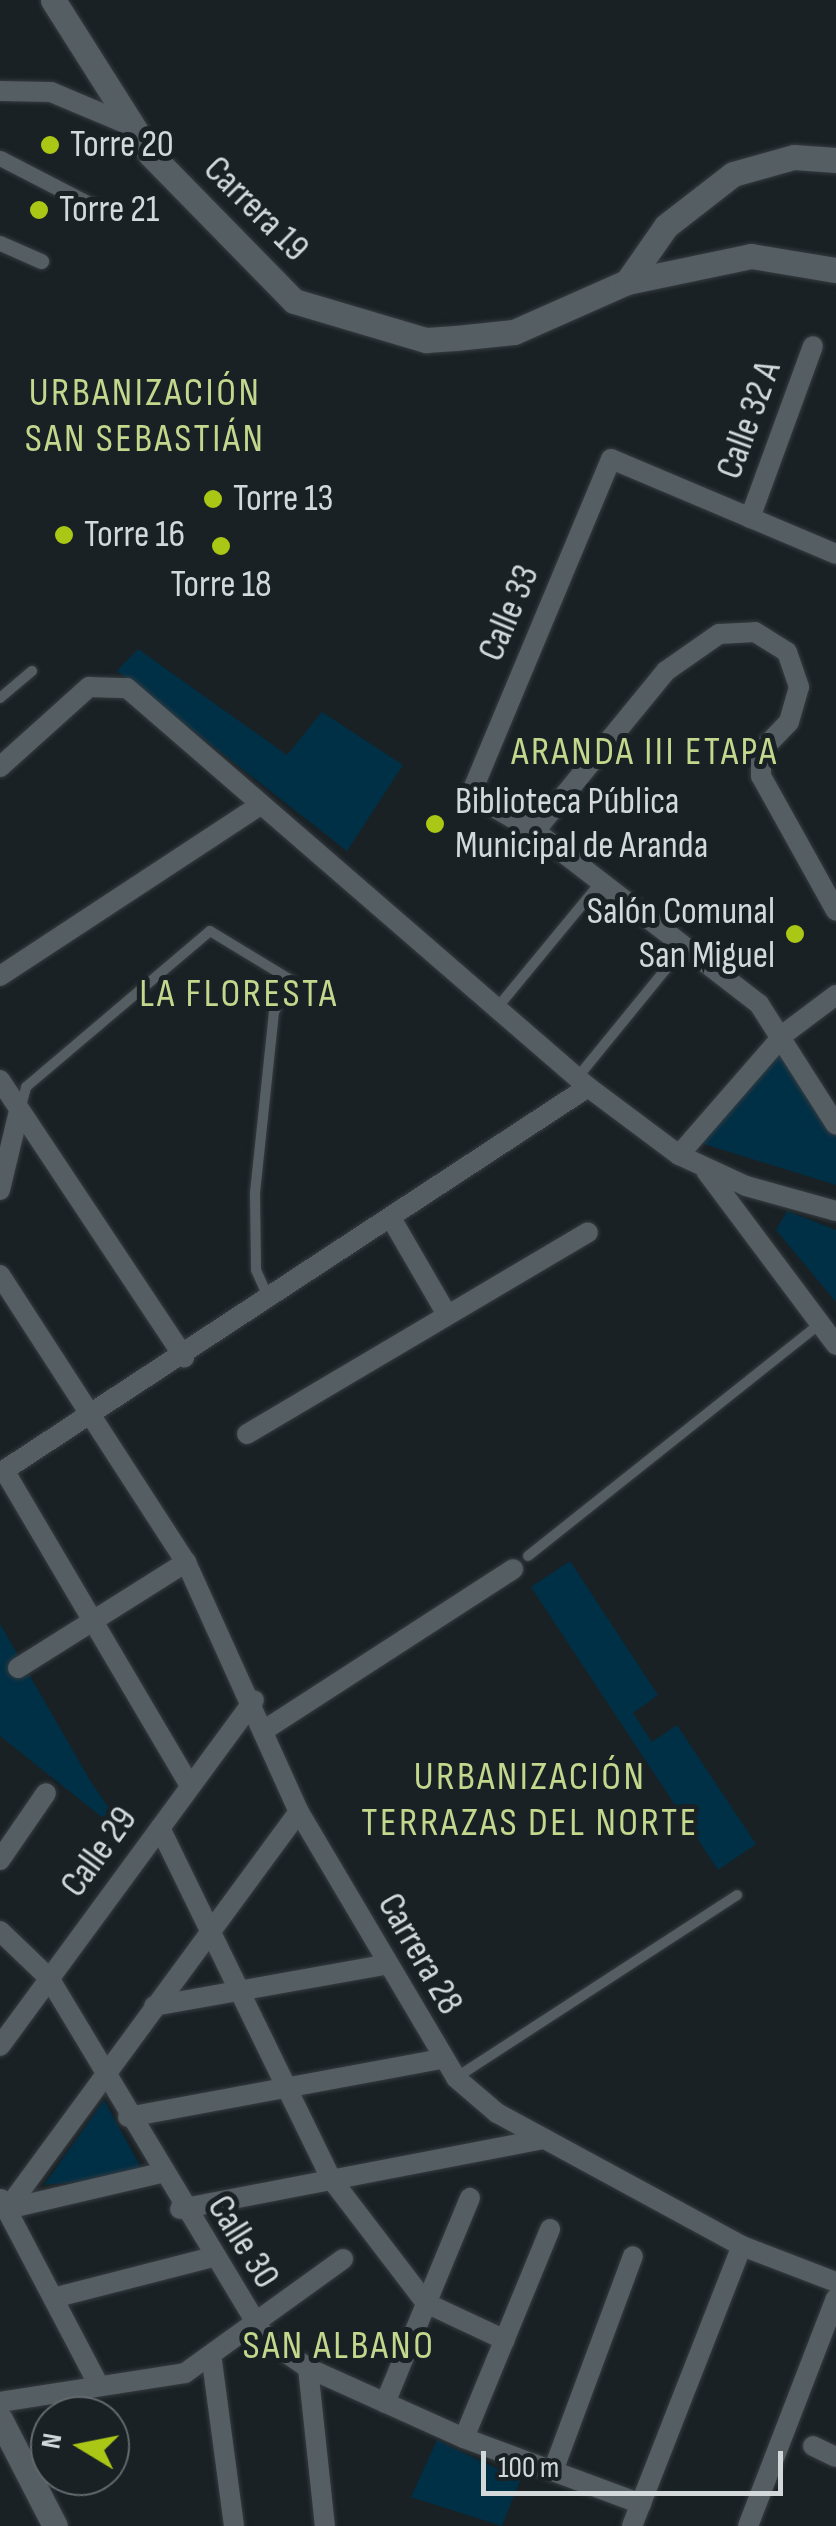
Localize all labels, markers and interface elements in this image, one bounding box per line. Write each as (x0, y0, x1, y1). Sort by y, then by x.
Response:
place label: Torre 20 (70, 122, 174, 168)
marker: Torre 20 (39, 134, 61, 156)
street label: Carrera 19 (194, 147, 318, 271)
place label: Torre 21 (59, 187, 159, 233)
marker: Torre 21 (28, 199, 50, 221)
street label: Calle 32 A (707, 355, 791, 485)
district label: URBANIZACIÓN SAN SEBASTIÁN (25, 369, 265, 463)
place label: Torre 13 (233, 476, 333, 522)
marker: Torre 13 (202, 488, 224, 510)
place label: Torre 16 (84, 512, 185, 558)
marker: Torre 16 (53, 524, 75, 546)
marker: Torre 18 (210, 535, 232, 557)
street label: Calle 33 (469, 558, 549, 668)
place label: Torre 18 (170, 562, 272, 608)
district label: ARANDA III ETAPA (511, 728, 779, 776)
place label: Biblioteca Pública Municipal de Aranda (455, 779, 708, 868)
marker: Biblioteca Pública Municipal de Aranda (424, 813, 446, 835)
place label: Salón Comunal San Miguel (587, 889, 775, 978)
marker: Salón Comunal San Miguel (784, 923, 806, 945)
district label: LA FLORESTA (139, 970, 339, 1018)
district label: URBANIZACIÓN TERRAZAS DEL NORTE (361, 1753, 699, 1847)
street label: Calle 29 (51, 1798, 147, 1906)
street label: Carrera 28 (367, 1885, 473, 2023)
street label: Calle 30 (197, 2187, 289, 2297)
district label: SAN ALBANO (243, 2322, 435, 2370)
north arrow (30, 2396, 130, 2496)
text: N (34, 2431, 69, 2451)
scale bar (486, 2431, 788, 2493)
text: 100 m (498, 2450, 559, 2486)

